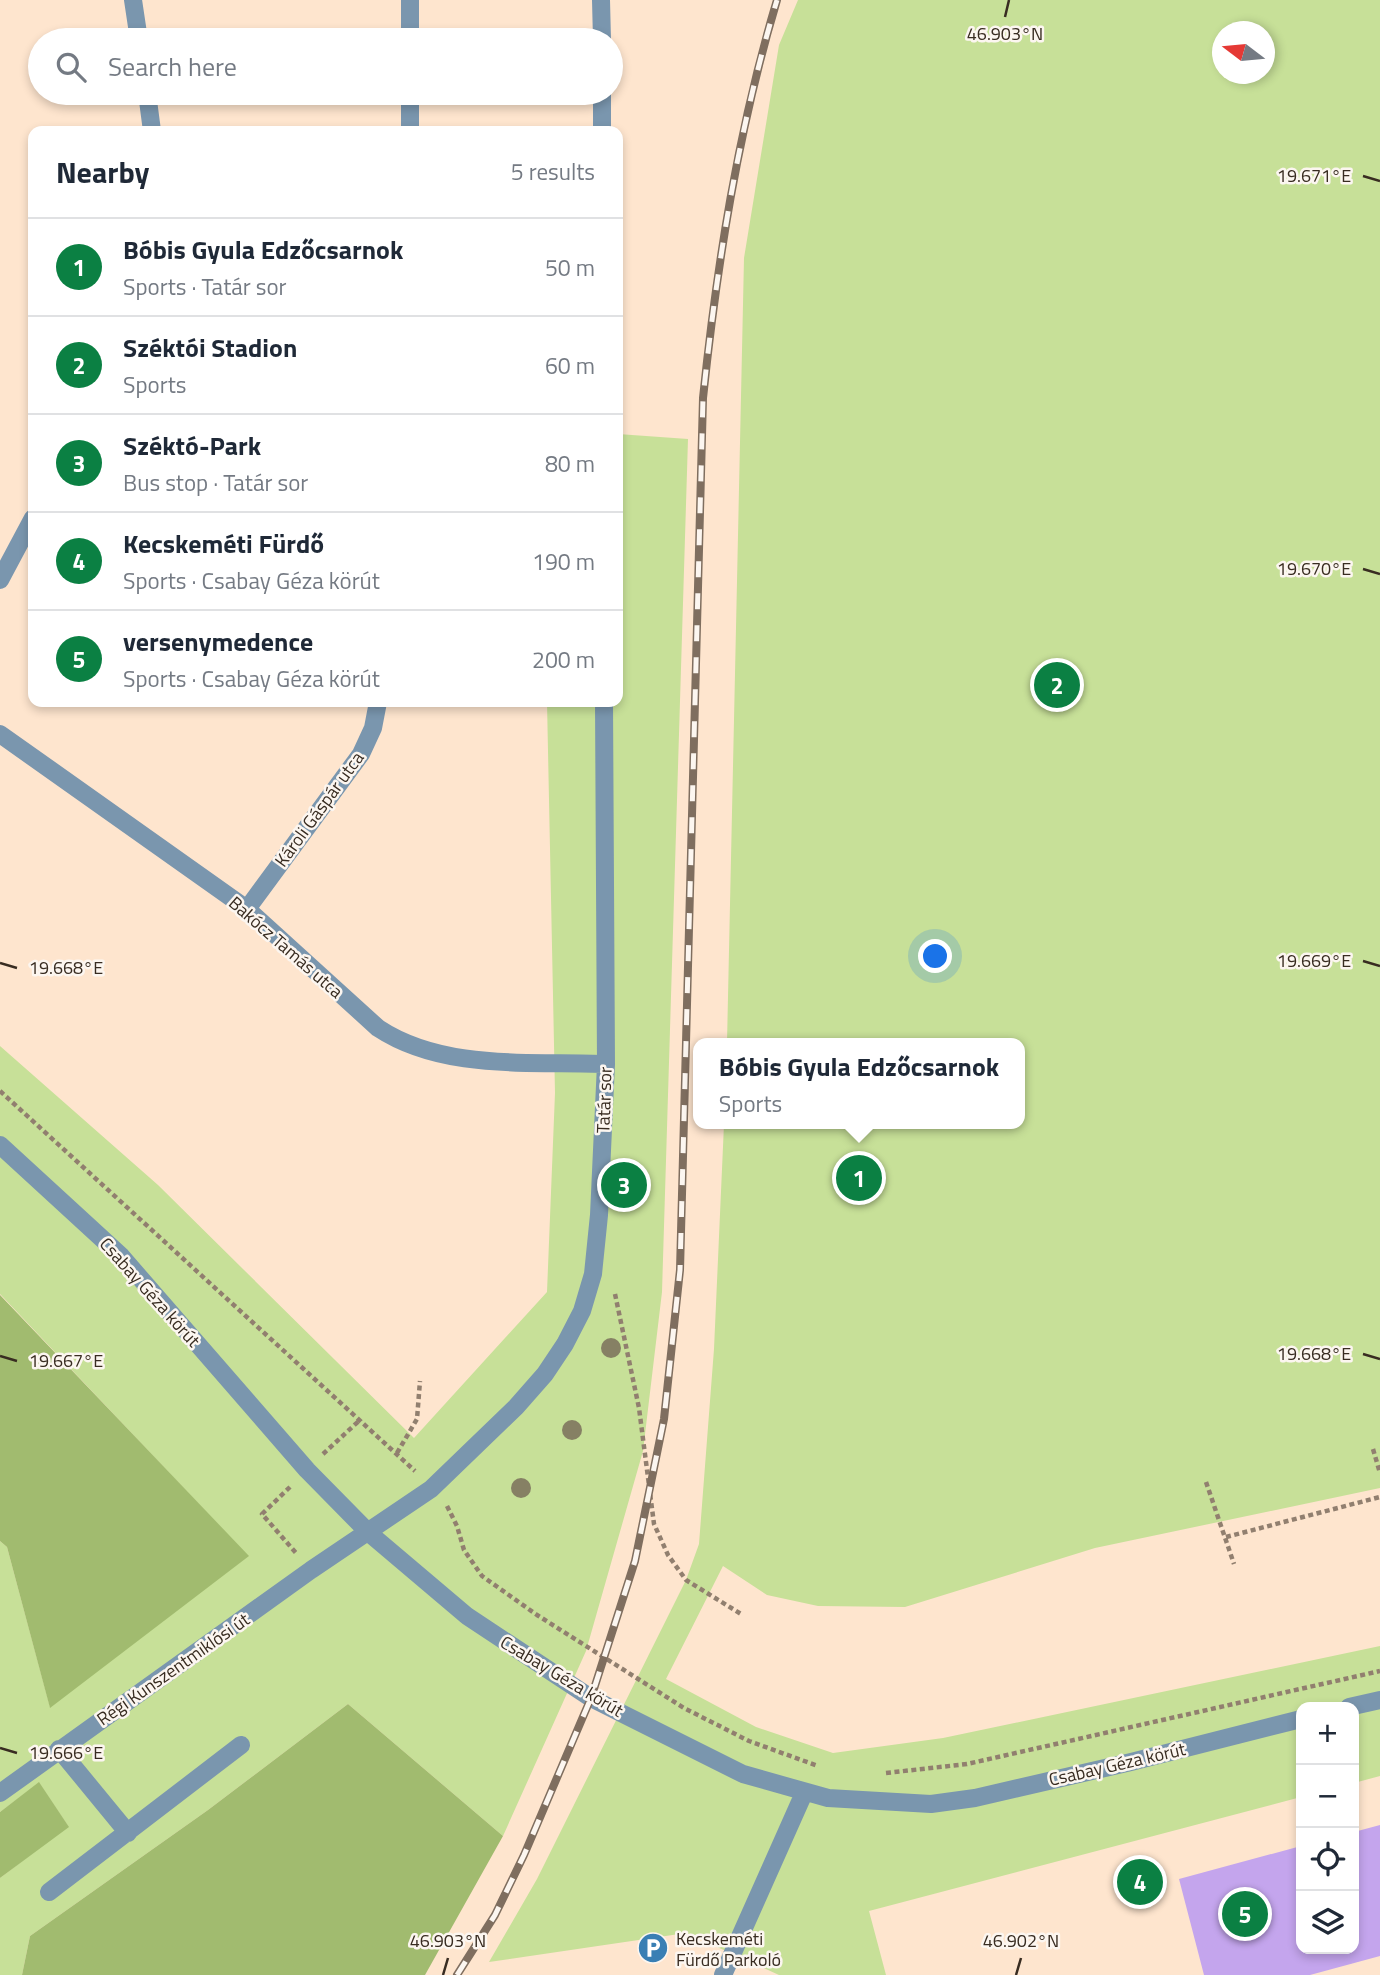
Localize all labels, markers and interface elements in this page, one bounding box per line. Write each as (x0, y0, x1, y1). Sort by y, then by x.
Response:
text: 46.903°N (967, 20, 1043, 47)
north arrow (1212, 21, 1275, 84)
search box (28, 28, 623, 105)
text: Search here (108, 47, 237, 86)
icon: search (52, 48, 90, 86)
text: Nearby (56, 149, 149, 195)
text: 5 results (511, 154, 595, 189)
text: 19.671°E (1277, 162, 1351, 189)
text: Bóbis Gyula Edzőcsarnok (123, 230, 403, 269)
text: 1 (73, 250, 85, 285)
text: 50 m (545, 250, 595, 285)
text: Sports · Tatár sor (123, 269, 287, 304)
text: Széktói Stadion (123, 328, 297, 367)
text: 2 (73, 348, 85, 383)
text: 60 m (545, 348, 595, 383)
text: Sports (123, 367, 186, 402)
text: Széktó-Park (123, 426, 261, 465)
text: 3 (73, 446, 85, 481)
text: 80 m (545, 446, 595, 481)
text: Bus stop · Tatár sor (123, 465, 308, 500)
text: Kecskeméti Fürdő (123, 524, 324, 563)
text: 4 (73, 544, 85, 579)
text: 190 m (532, 544, 595, 579)
text: 19.670°E (1277, 555, 1351, 582)
text: Sports · Csabay Géza körút (123, 563, 380, 598)
text: versenymedence (123, 622, 313, 661)
text: 5 (73, 642, 85, 677)
text: 200 m (532, 642, 595, 677)
pin: 2 (1034, 659, 1080, 711)
text: Sports · Csabay Géza körút (123, 661, 380, 696)
street label: Károli Gáspár utca (268, 746, 370, 872)
street label: Bakócz Tamás utca (223, 890, 349, 1004)
your location (918, 939, 952, 973)
text: 19.669°E (1277, 947, 1351, 974)
text: 19.668°E (29, 954, 103, 981)
popup (693, 1038, 1025, 1129)
text: Bóbis Gyula Edzőcsarnok (719, 1047, 999, 1086)
street label: Tatár sor (589, 1066, 619, 1134)
text: Sports (719, 1086, 782, 1121)
pin: 1 (836, 1152, 882, 1204)
pin: 3 (601, 1159, 647, 1211)
street label: Csabay Géza körút (93, 1231, 207, 1353)
text: 19.668°E (1277, 1340, 1351, 1367)
text: 19.667°E (29, 1347, 103, 1374)
street label: Régi Kunszentmiklósi út (91, 1606, 256, 1732)
street label: Csabay Géza körút (495, 1628, 629, 1724)
map controls (1296, 1702, 1359, 1954)
button: + (1296, 1702, 1359, 1765)
street label: Csabay Géza körút (1046, 1735, 1189, 1793)
text: 19.666°E (29, 1739, 103, 1766)
button: − (1296, 1765, 1359, 1828)
button: locate (1296, 1828, 1359, 1891)
pin: 4 (1117, 1856, 1163, 1908)
pin: 5 (1222, 1888, 1268, 1940)
button: layers (1296, 1891, 1359, 1954)
place label: Kecskeméti Fürdő Parkoló (676, 1925, 781, 1973)
text: 46.903°N (410, 1927, 486, 1954)
text: 46.902°N (983, 1927, 1059, 1954)
parking icon: Kecskeméti Fürdő Parkoló (636, 1931, 670, 1965)

